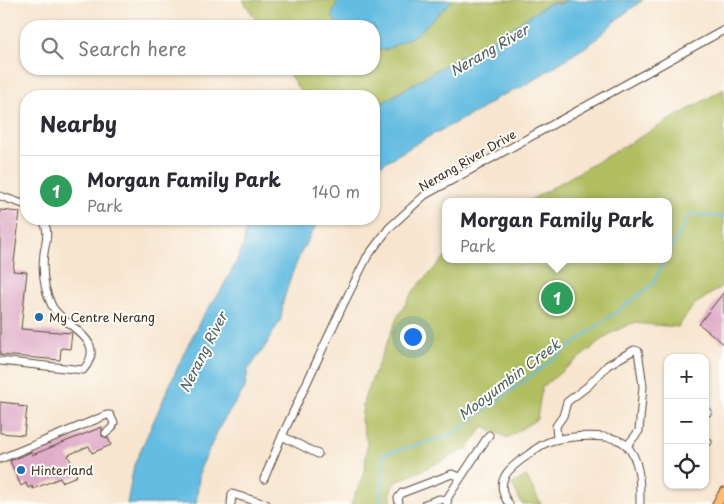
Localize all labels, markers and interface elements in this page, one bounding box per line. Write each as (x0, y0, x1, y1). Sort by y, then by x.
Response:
water label: Nerang River (446, 18, 534, 81)
search box (20, 20, 380, 75)
icon: search (38, 34, 66, 62)
text: Search here (78, 34, 187, 62)
text: Nearby (40, 107, 117, 139)
street label: Nerang River Drive (415, 125, 519, 195)
text: Morgan Family Park (87, 165, 281, 193)
text: 1 (52, 179, 60, 203)
text: 140 m (312, 179, 360, 203)
text: Park (87, 193, 123, 217)
popup (442, 198, 672, 263)
text: Morgan Family Park (460, 205, 654, 233)
text: Park (460, 233, 496, 257)
pin: 1 (541, 279, 573, 317)
water label: Nerang River (174, 307, 233, 396)
place label: My Centre Nerang (49, 308, 155, 326)
marker: My Centre Nerang (33, 311, 45, 323)
your location (400, 324, 426, 350)
water label: Mooyumbin Creek (454, 333, 566, 424)
map controls (664, 354, 709, 489)
button: + (664, 354, 709, 399)
button: − (664, 399, 709, 444)
button: locate (664, 444, 709, 489)
place label: Hinterland (31, 461, 94, 479)
marker: Hinterland (15, 464, 27, 476)

